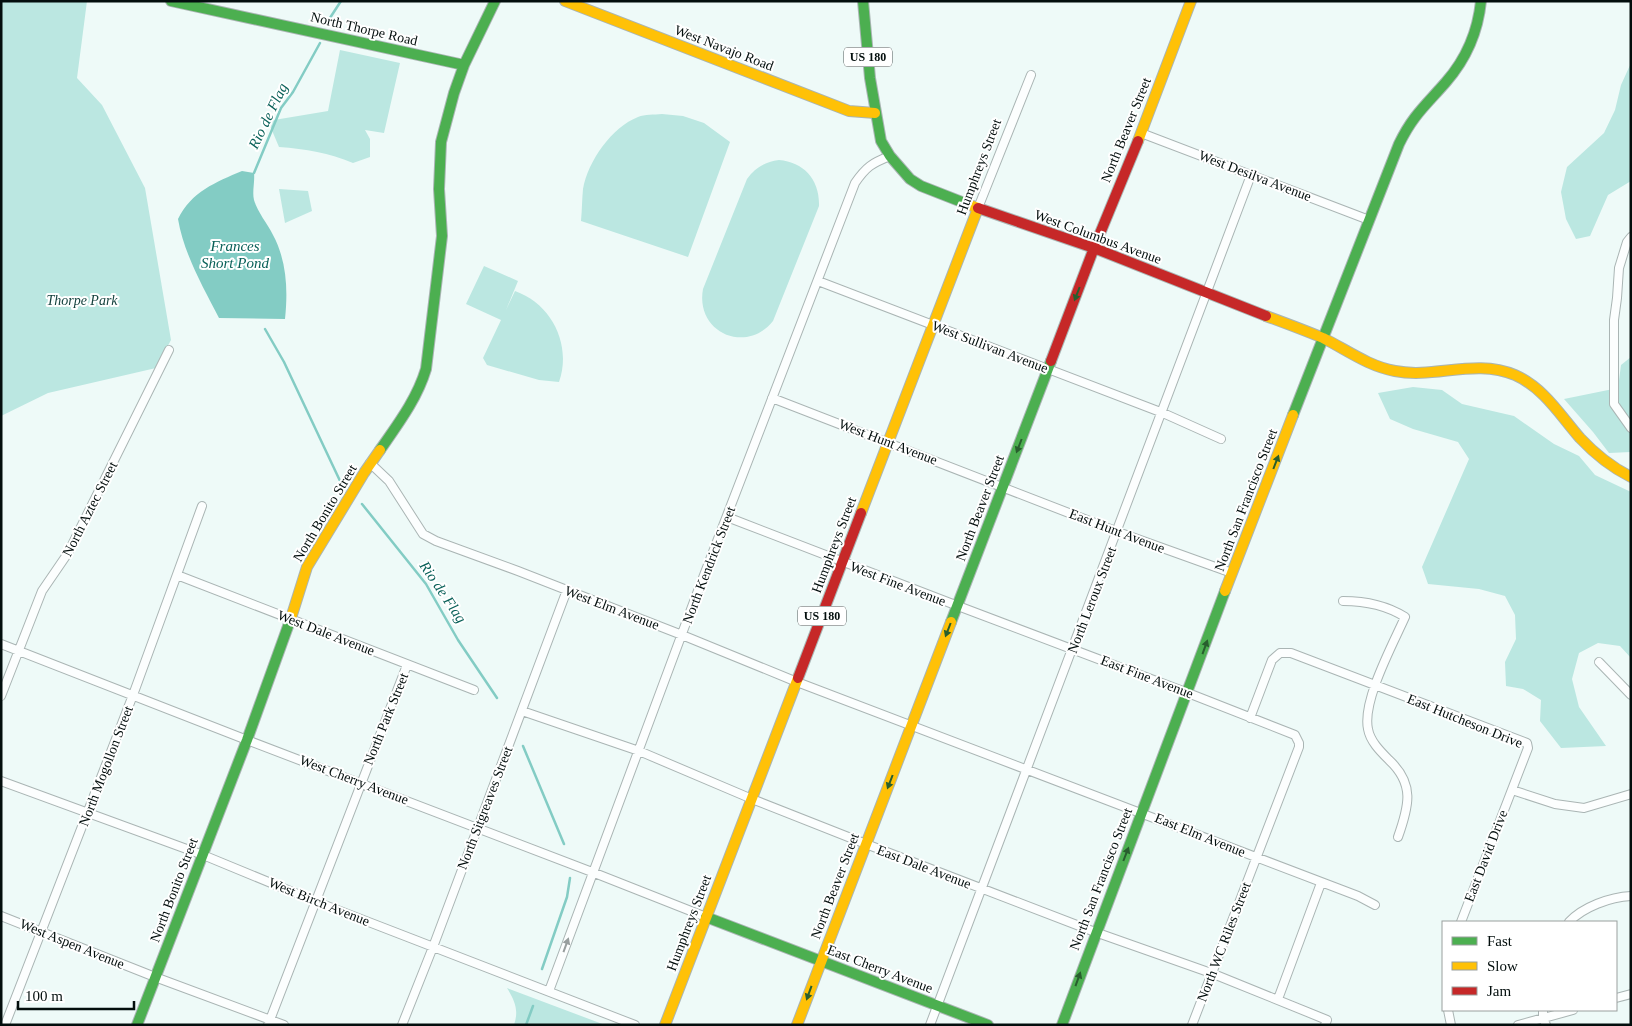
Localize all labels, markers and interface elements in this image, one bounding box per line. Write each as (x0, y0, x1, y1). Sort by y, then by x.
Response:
street label: North Thorpe Road (309, 9, 419, 49)
street label: West Navajo Road (672, 22, 776, 74)
road number: US 180 (844, 48, 892, 66)
street label: North Beaver Street (1098, 75, 1154, 185)
water label: Rio de Flag (245, 80, 291, 152)
street label: Humphreys Street (954, 117, 1004, 217)
street label: West Desilva Avenue (1197, 148, 1313, 204)
street label: West Columbus Avenue (1033, 207, 1163, 267)
water label: Frances Short Pond (201, 238, 269, 271)
one-way arrow (1072, 287, 1080, 301)
park label: Thorpe Park (46, 293, 118, 308)
street label: West Sullivan Avenue (930, 318, 1050, 376)
street label: West Hunt Avenue (837, 416, 939, 468)
street label: North San Francisco Street (1212, 427, 1280, 573)
one-way arrow (1015, 439, 1023, 454)
street label: North Beaver Street (953, 453, 1007, 563)
one-way arrow (1273, 455, 1280, 470)
street label: North Aztec Street (60, 459, 120, 559)
street label: North Bonito Street (290, 462, 360, 564)
street label: Humphreys Street (809, 495, 859, 595)
street label: North Kendrick Street (680, 504, 738, 626)
street label: East Hunt Avenue (1067, 506, 1167, 556)
street label: North Leroux Street (1065, 545, 1119, 655)
water label: Rio de Flag (416, 557, 470, 626)
street label: West Fine Avenue (848, 559, 948, 609)
street label: West Elm Avenue (563, 583, 661, 633)
road number: US 180 (798, 606, 846, 626)
street label: West Dale Avenue (275, 608, 377, 658)
one-way arrow (944, 623, 952, 637)
one-way arrow (1201, 639, 1209, 654)
street label: East Fine Avenue (1099, 652, 1195, 702)
street label: North Park Street (361, 671, 411, 767)
street label: East Hutcheson Drive (1405, 691, 1525, 751)
street label: North Mogollon Street (76, 704, 136, 828)
street label: North Sitgreaves Street (455, 744, 515, 872)
street label: West Cherry Avenue (298, 752, 410, 808)
one-way arrow (886, 775, 894, 790)
street label: North San Francisco Street (1067, 806, 1135, 952)
street label: East David Drive (1462, 808, 1510, 904)
street label: East Elm Avenue (1153, 810, 1247, 860)
street label: North Beaver Street (808, 831, 862, 941)
street label: North Bonito Street (147, 836, 201, 944)
street label: East Dale Avenue (875, 842, 973, 892)
one-way arrow (1122, 846, 1130, 861)
street label: Humphreys Street (664, 873, 714, 973)
street label: West Birch Avenue (266, 875, 372, 929)
street label: North WC Riles Street (1194, 880, 1254, 1004)
street label: West Aspen Avenue (18, 916, 126, 972)
legend (1442, 921, 1617, 1011)
text: Fast (1487, 933, 1513, 949)
one-way arrow (562, 937, 570, 952)
street label: East Cherry Avenue (825, 942, 935, 996)
text: Slow (1487, 958, 1518, 974)
one-way arrow (1074, 971, 1082, 986)
scale bar (18, 978, 134, 1010)
text: Jam (1487, 983, 1511, 999)
one-way arrow (805, 986, 813, 1001)
text: 100 m (25, 988, 63, 1004)

